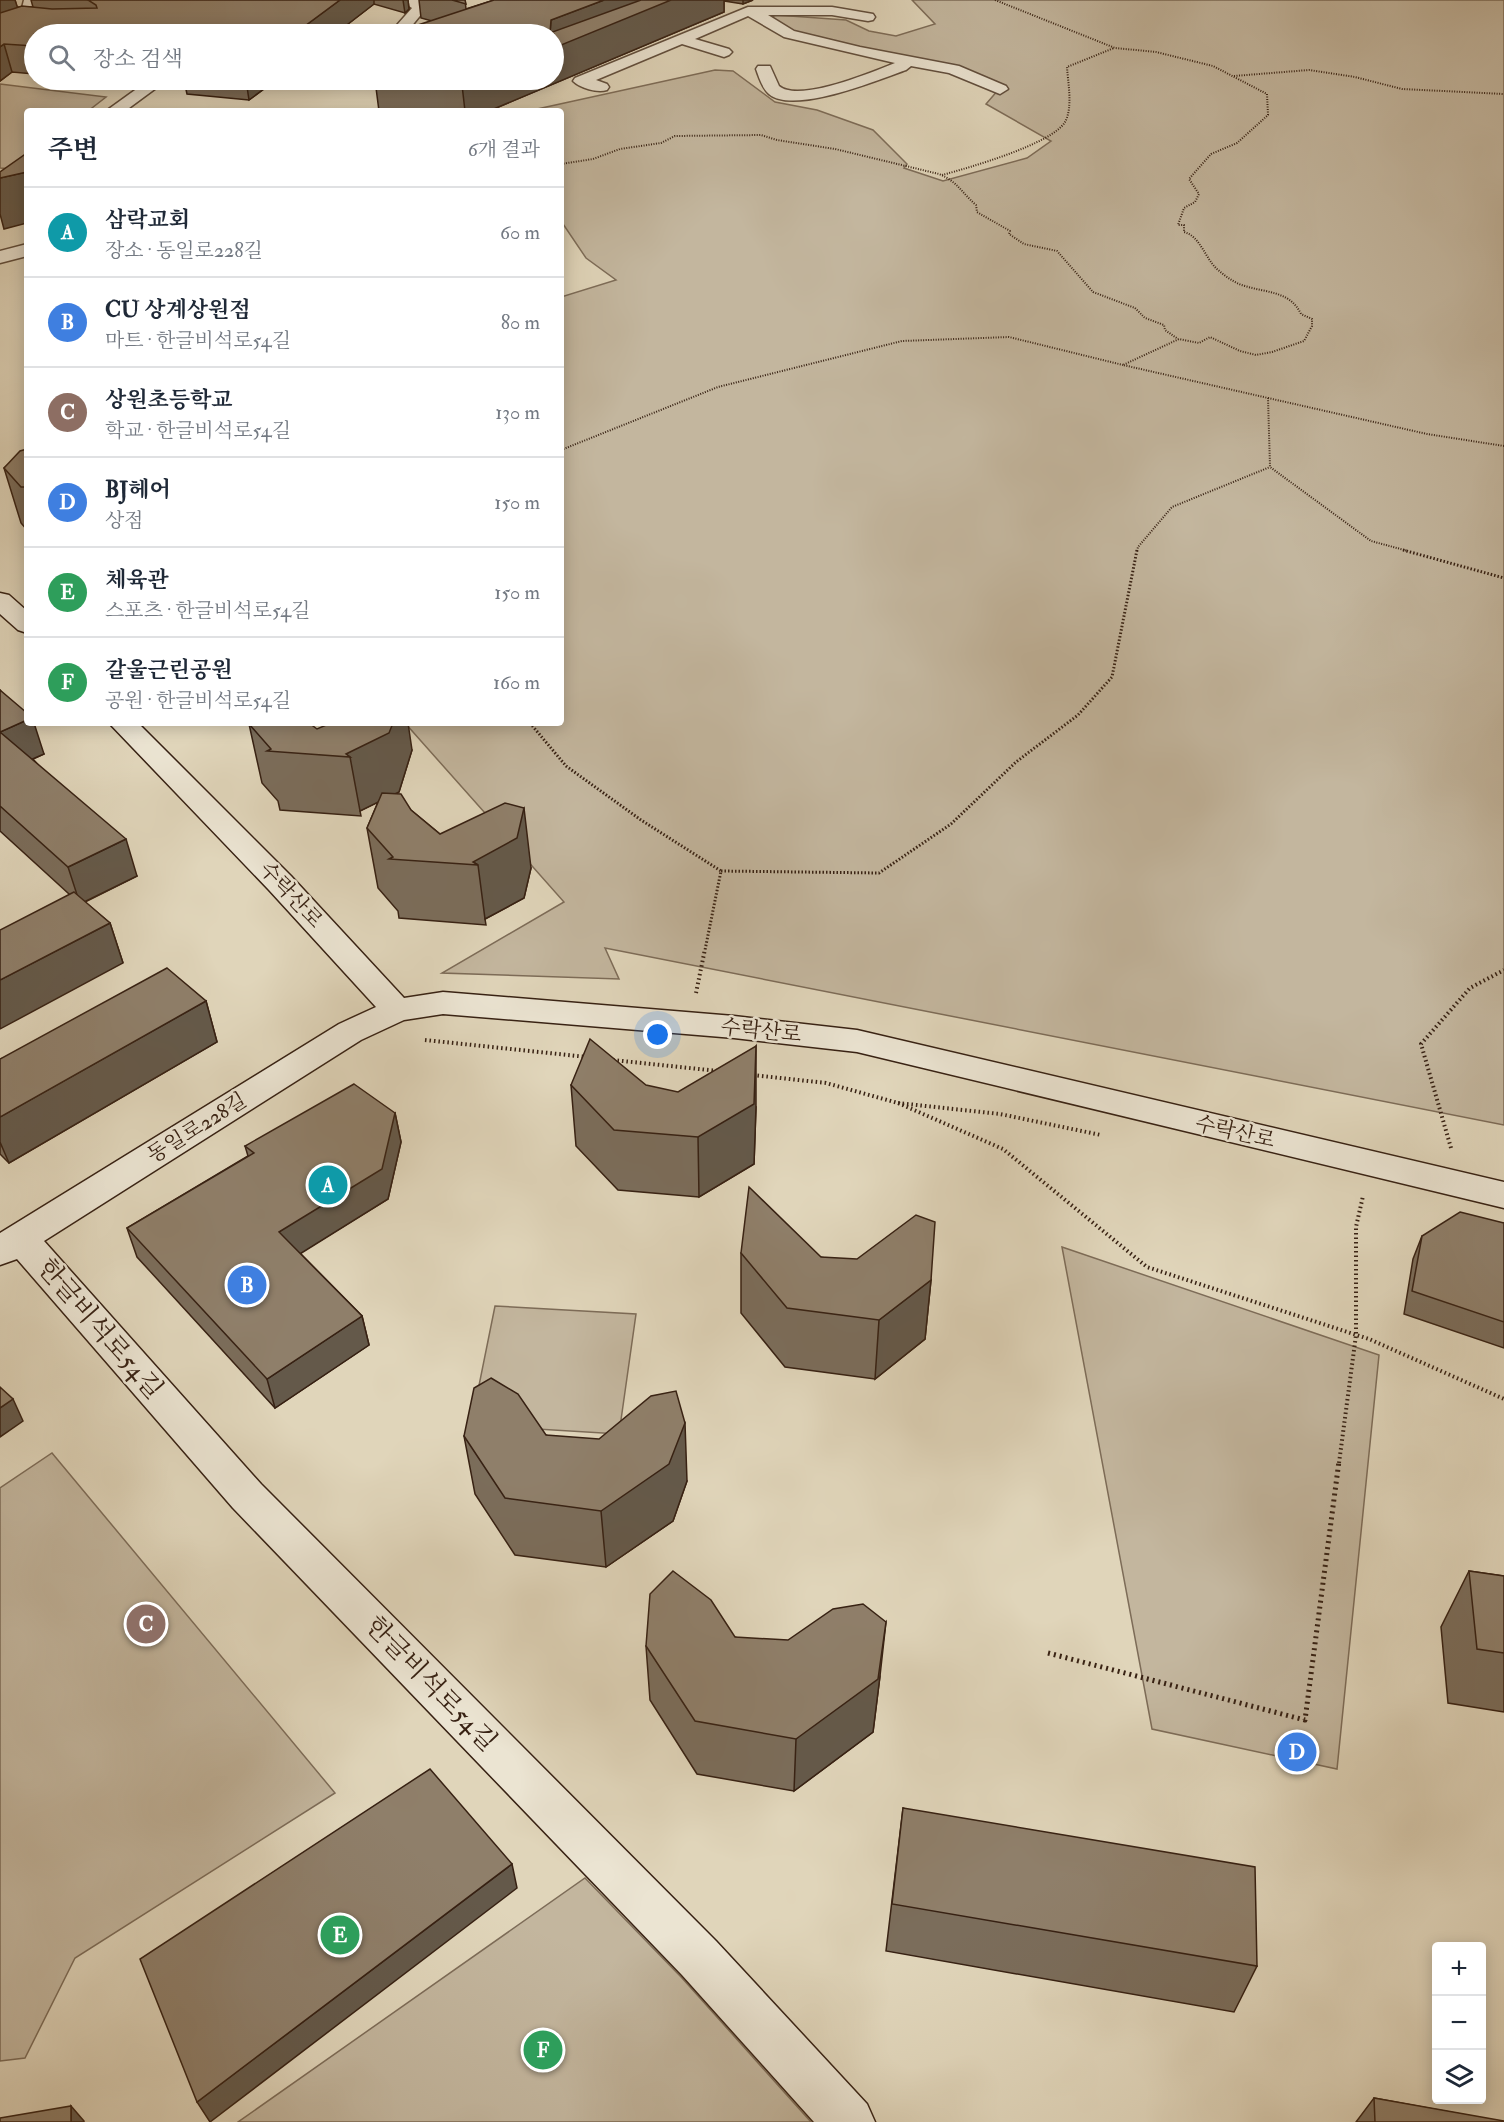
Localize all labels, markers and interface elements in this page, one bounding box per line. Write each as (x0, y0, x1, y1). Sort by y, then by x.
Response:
search box (24, 24, 564, 90)
icon: search (45, 41, 78, 74)
text: 장소 검색 (93, 45, 183, 73)
text: 주변 (48, 134, 98, 166)
text: 6개 결과 (468, 137, 540, 162)
text: 삼락교회 (105, 206, 190, 234)
text: A (61, 220, 74, 245)
text: 60 m (500, 220, 540, 245)
text: 장소 · 동일로228길 (105, 238, 263, 263)
text: CU 상계상원점 (105, 296, 250, 324)
text: B (61, 310, 74, 335)
text: 80 m (501, 310, 540, 335)
text: 마트 · 한글비석로54길 (105, 328, 291, 353)
text: 상원초등학교 (105, 386, 233, 414)
text: C (60, 400, 75, 425)
text: 130 m (495, 400, 540, 425)
text: 학교 · 한글비석로54길 (105, 418, 291, 443)
text: BJ헤어 (105, 476, 171, 504)
text: D (59, 490, 76, 515)
text: 150 m (494, 490, 540, 515)
text: 상점 (105, 508, 144, 533)
text: 체육관 (105, 566, 169, 594)
text: E (60, 580, 75, 605)
text: 150 m (494, 580, 540, 605)
text: 스포츠 · 한글비석로54길 (105, 598, 310, 623)
text: 갈울근린공원 (105, 656, 233, 684)
text: F (61, 670, 74, 695)
text: 160 m (493, 670, 540, 695)
text: 공원 · 한글비석로54길 (105, 688, 291, 713)
street label: 수락산로 (253, 856, 329, 934)
street label: 수락산로 (719, 1013, 803, 1049)
your location (643, 1020, 672, 1049)
street label: 동일로228길 (142, 1087, 252, 1169)
street label: 수락산로 (1192, 1110, 1278, 1154)
pin: A (308, 1162, 348, 1208)
street label: 한글비석로54길 (30, 1252, 170, 1406)
pin: B (228, 1262, 266, 1308)
pin: C (126, 1602, 166, 1646)
street label: 한글비석로54길 (359, 1610, 503, 1758)
pin: D (1278, 1730, 1316, 1774)
pin: E (320, 1912, 360, 1958)
map controls (1432, 1942, 1486, 2104)
button: + (1432, 1942, 1486, 1996)
button: − (1432, 1996, 1486, 2050)
pin: F (524, 2028, 562, 2072)
button: layers (1432, 2050, 1486, 2104)

